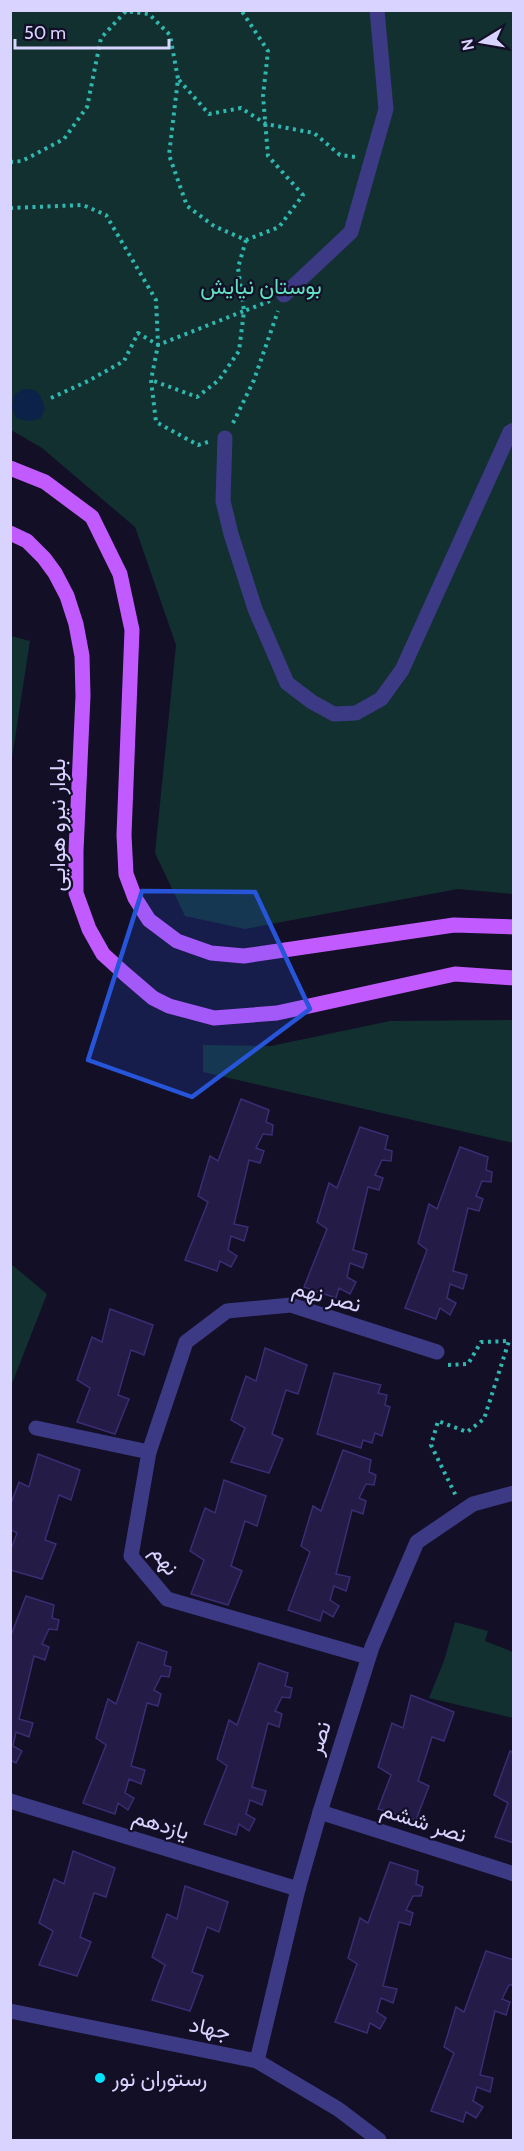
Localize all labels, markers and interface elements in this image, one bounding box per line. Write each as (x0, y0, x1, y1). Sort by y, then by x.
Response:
scale bar (15, 12, 170, 50)
north arrow (452, 12, 512, 72)
text: 50 m (24, 22, 66, 44)
text: N (457, 37, 478, 52)
park label: بوستان نیایش (200, 273, 322, 300)
street label: بلوار نیرو هوایی (44, 758, 71, 892)
street label: نصر نهم (290, 1274, 364, 1319)
street label: نهم (144, 1539, 185, 1581)
street label: نصر (301, 1718, 337, 1759)
street label: نصر ششم (377, 1795, 470, 1849)
street label: یازدهم (129, 1803, 193, 1846)
street label: جهاد (187, 2010, 233, 2046)
place label: رستوران نور (111, 2065, 207, 2092)
marker: رستوران نور (93, 2071, 107, 2085)

